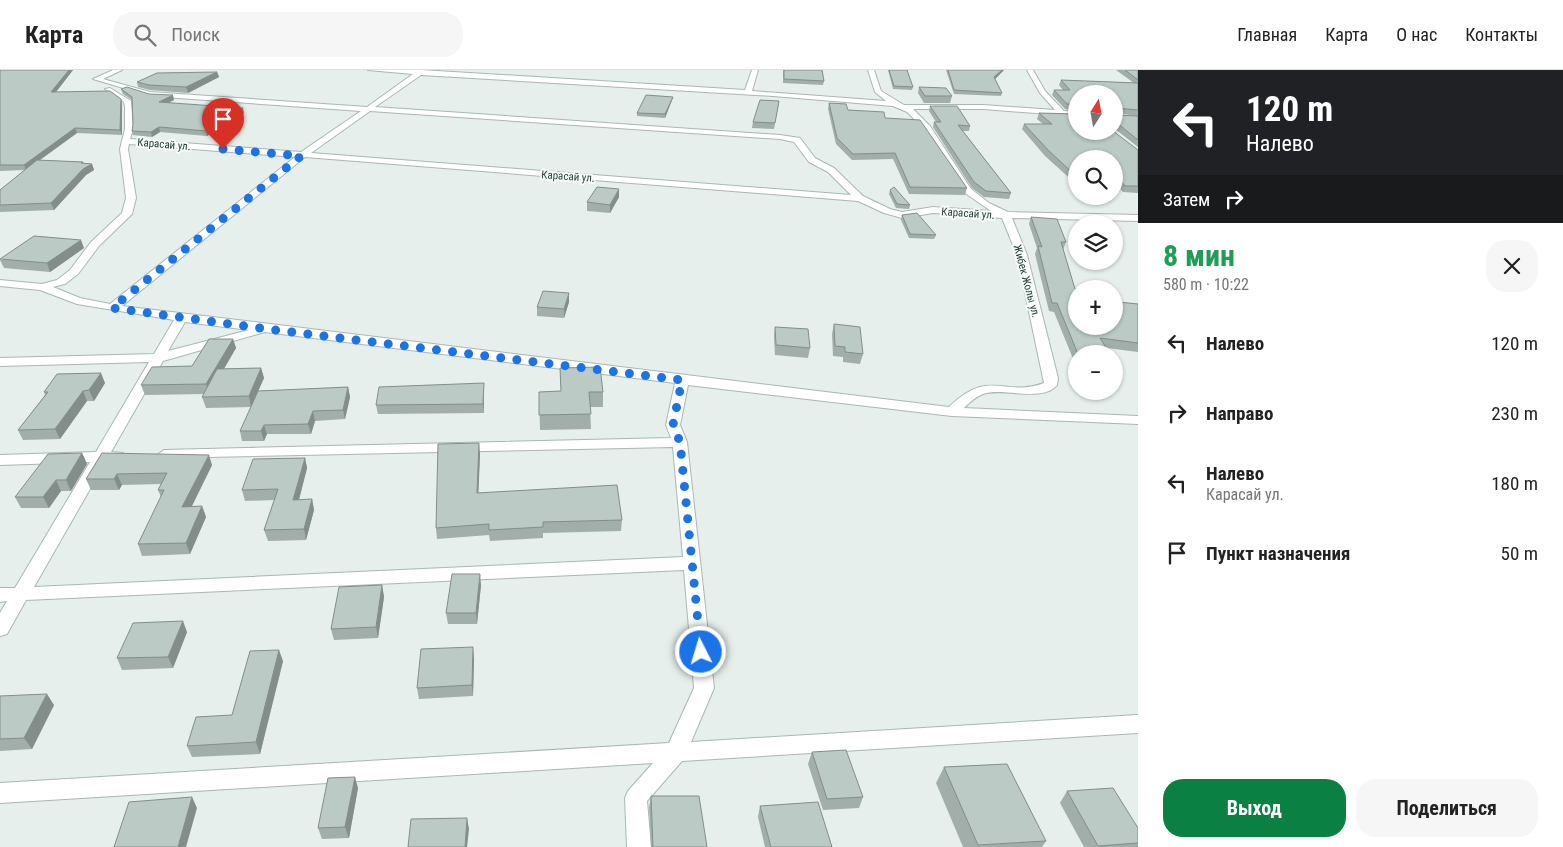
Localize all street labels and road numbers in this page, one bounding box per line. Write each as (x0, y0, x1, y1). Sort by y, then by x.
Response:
street label: Карасай ул. (137, 136, 191, 153)
street label: Карасай ул. (541, 168, 595, 185)
street label: Карасай ул. (941, 205, 995, 222)
street label: Жибек Жолы ул. (1011, 243, 1043, 319)

